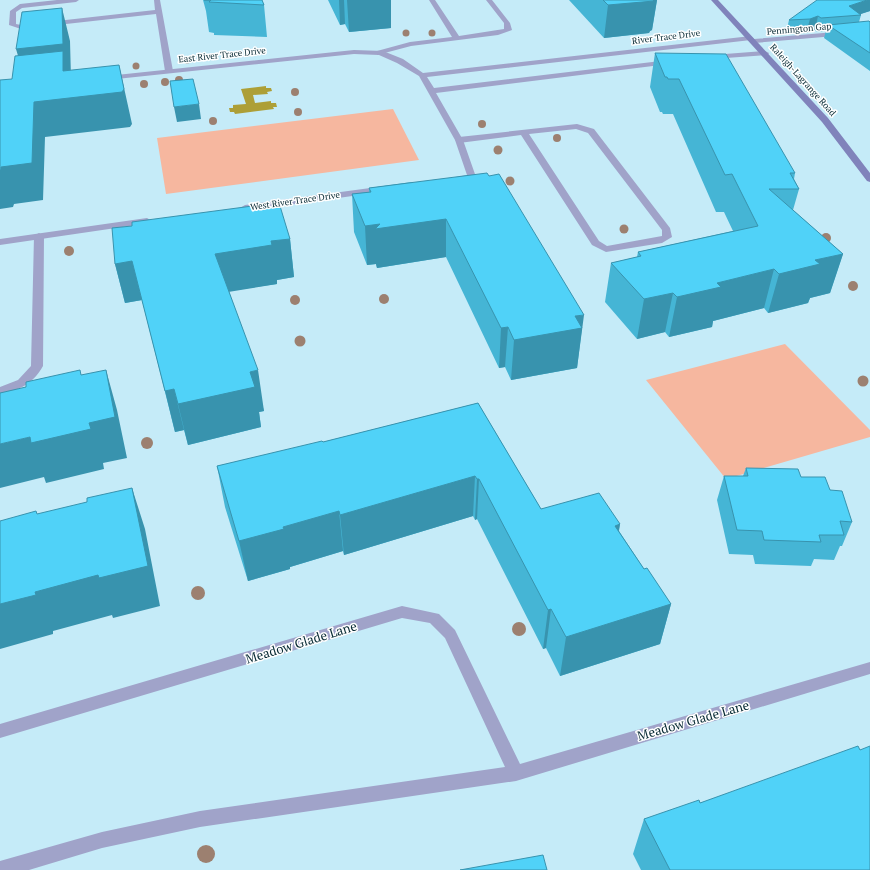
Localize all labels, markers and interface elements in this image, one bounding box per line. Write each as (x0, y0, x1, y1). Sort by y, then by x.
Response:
street label: Pennington Gap (766, 20, 832, 38)
street label: River Trace Drive (631, 27, 701, 47)
street label: Raleigh-Lagrange Road (767, 41, 839, 119)
street label: East River Trace Drive (178, 44, 267, 66)
street label: West River Trace Drive (249, 189, 341, 213)
street label: Meadow Glade Lane (243, 617, 359, 667)
street label: Meadow Glade Lane (635, 695, 751, 745)

